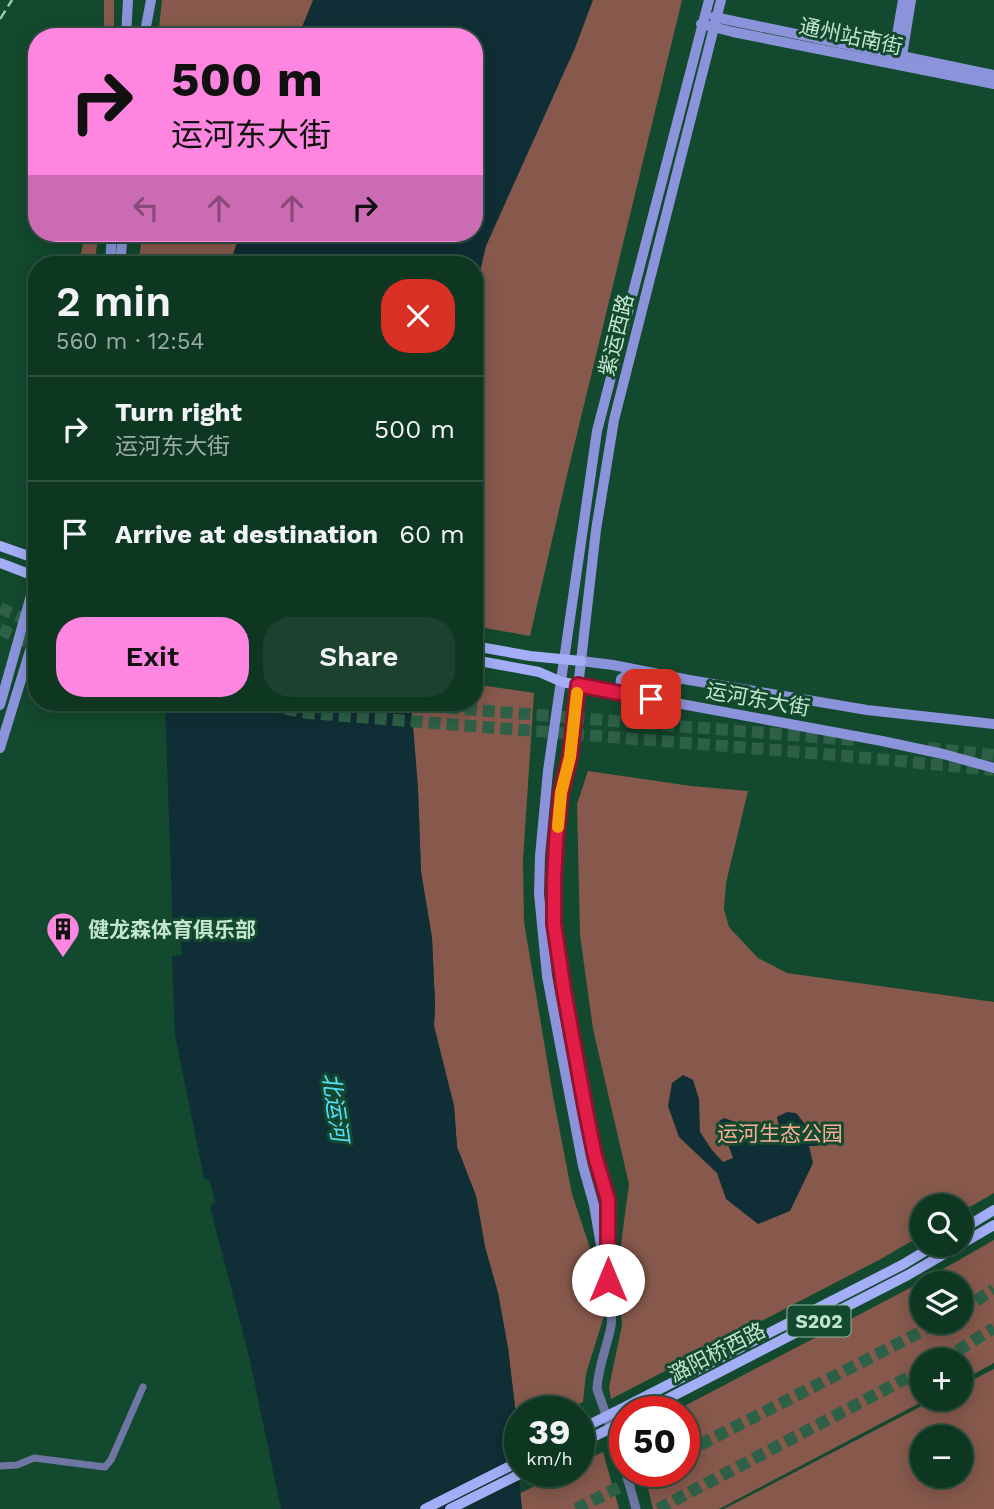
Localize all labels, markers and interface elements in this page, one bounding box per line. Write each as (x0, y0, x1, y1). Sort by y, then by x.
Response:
street label: 通州站南街 (797, 13, 905, 59)
text: 500 m (171, 50, 323, 108)
icon: right (56, 56, 147, 147)
text: 运河东大街 (171, 116, 331, 154)
icon: left (127, 189, 165, 227)
icon: ahead (200, 189, 238, 227)
icon: ahead (273, 189, 311, 227)
icon: right (346, 189, 384, 227)
text: 2 min (56, 277, 171, 326)
button: close (381, 279, 455, 353)
street label: 紫运西路 (594, 291, 638, 379)
text: 560 m · 12:54 (56, 328, 205, 355)
text: Turn right (115, 397, 242, 427)
icon: right (56, 410, 94, 448)
text: 500 m (374, 414, 455, 444)
text: 运河东大街 (115, 433, 230, 460)
icon: arrive (56, 515, 94, 553)
text: Arrive at destination (115, 519, 378, 549)
text: 60 m (399, 519, 465, 549)
button: Exit (56, 617, 249, 697)
button: Share (263, 617, 455, 697)
pin (621, 669, 681, 729)
street label: 运河东大街 (704, 678, 812, 720)
icon: arrive (632, 680, 670, 718)
building icon: 健龙森体育俱乐部 (44, 910, 82, 959)
place label: 健龙森体育俱乐部 (88, 917, 256, 942)
water label: 北运河 (317, 1071, 354, 1147)
park label: 运河生态公园 (717, 1121, 843, 1146)
map controls (910, 1194, 973, 1488)
button: search (910, 1194, 973, 1257)
position arrow (571, 1243, 645, 1317)
button: layers (910, 1271, 973, 1334)
road number: S202 (788, 1306, 850, 1336)
street label: 潞阳桥西路 (665, 1317, 769, 1387)
button: + (910, 1348, 973, 1411)
speed limit sign: 50 (609, 1396, 700, 1487)
text: 39 (528, 1411, 571, 1453)
button: − (910, 1425, 973, 1488)
text: km/h (526, 1448, 573, 1469)

